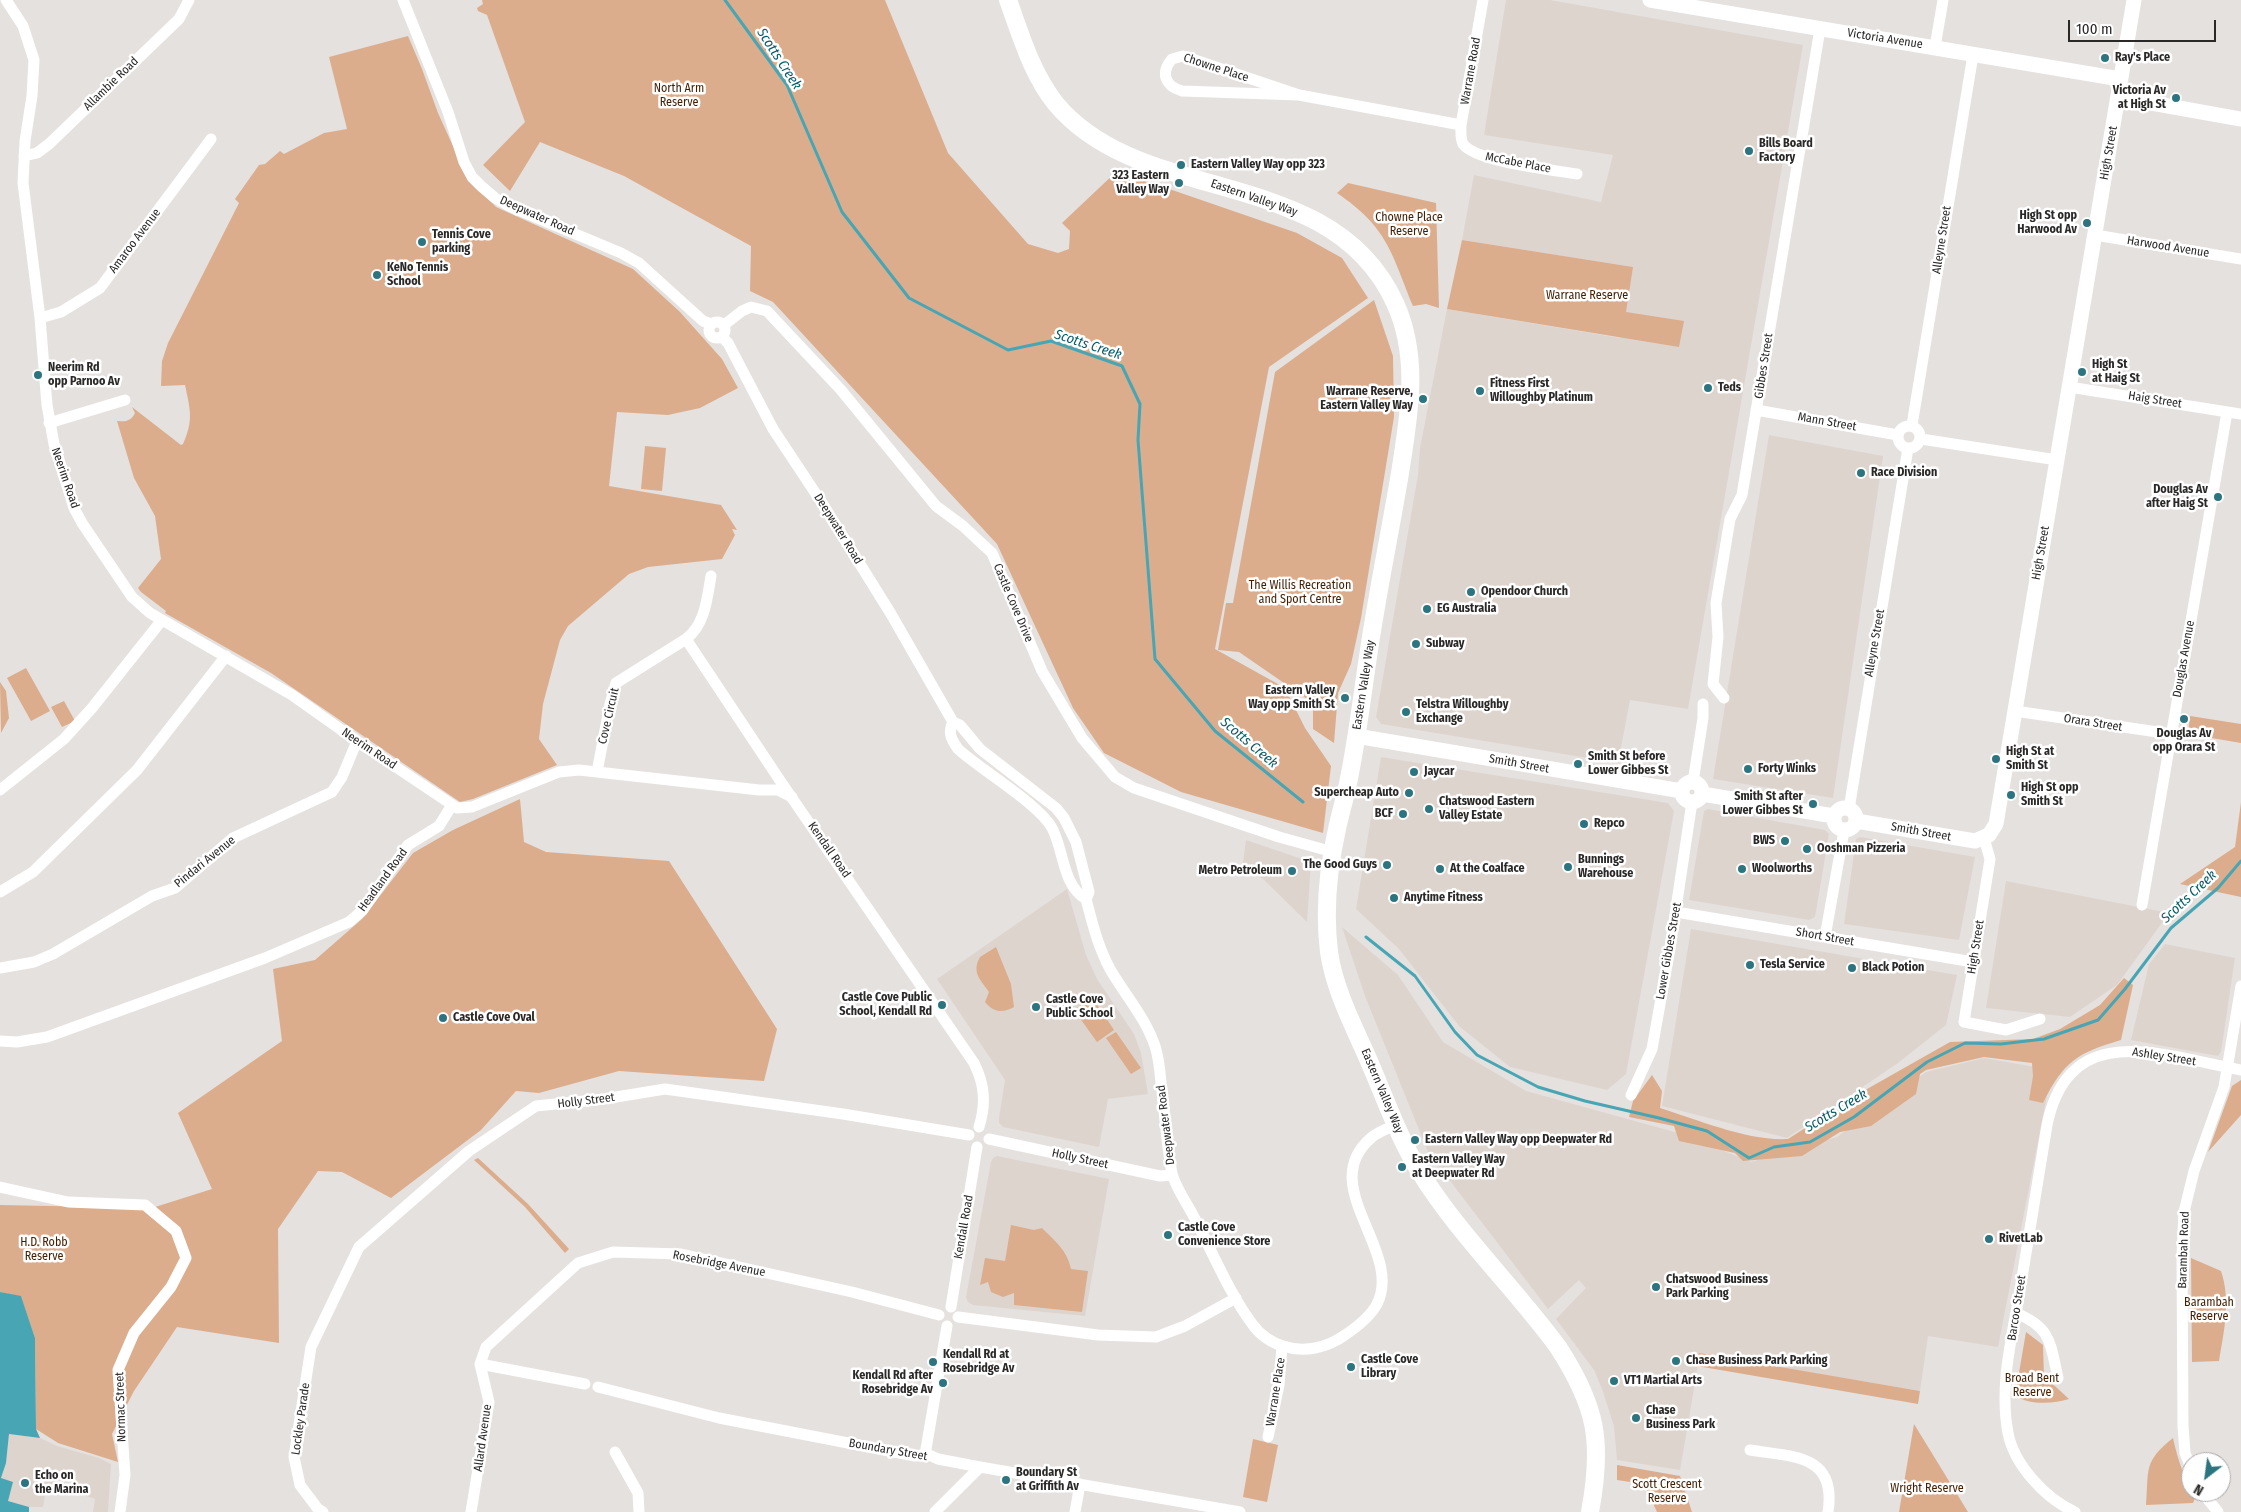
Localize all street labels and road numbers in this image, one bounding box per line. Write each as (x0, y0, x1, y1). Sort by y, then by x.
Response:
street label: Victoria Avenue (1846, 26, 1924, 52)
street label: Warrane Road (1458, 36, 1484, 106)
street label: Chowne Place (1182, 51, 1250, 85)
street label: Allambie Road (81, 54, 141, 114)
street label: High Street (2097, 125, 2121, 181)
street label: McCabe Place (1484, 150, 1552, 176)
street label: Eastern Valley Way (1209, 176, 1299, 220)
street label: Deepwater Road (497, 193, 577, 239)
street label: Alleyne Street (1930, 205, 1954, 275)
street label: Amaroo Avenue (106, 206, 164, 276)
street label: Harwood Avenue (2126, 233, 2210, 261)
street label: Gibbes Street (1752, 332, 1776, 400)
street label: Haig Street (2127, 389, 2183, 411)
street label: Mann Street (1797, 410, 1857, 434)
street label: Neerim Road (48, 446, 82, 510)
street label: Deepwater Road (811, 491, 865, 567)
street label: High Street (2029, 525, 2053, 581)
street label: Castle Cove Drive (990, 561, 1036, 645)
street label: Alleyne Street (1862, 608, 1888, 678)
street label: Douglas Avenue (2170, 619, 2198, 699)
street label: Eastern Valley Way (1350, 639, 1378, 731)
street label: Cove Circuit (596, 686, 622, 746)
street label: Orara Street (2063, 711, 2123, 735)
street label: Neerim Road (339, 725, 399, 773)
street label: Smith Street (1488, 752, 1550, 776)
street label: Kendall Road (805, 819, 853, 881)
street label: Smith Street (1890, 820, 1952, 844)
street label: Pindari Avenue (172, 833, 238, 891)
street label: Headland Road (355, 845, 411, 915)
street label: Lower Gibbes Street (1653, 901, 1685, 1001)
street label: High Street (1965, 919, 1987, 975)
street label: Short Street (1795, 925, 1855, 949)
street label: Ashley Street (2131, 1045, 2197, 1069)
street label: Eastern Valley Way (1358, 1046, 1406, 1136)
street label: Deepwater Road (1154, 1084, 1178, 1166)
street label: Holly Street (557, 1090, 615, 1112)
street label: Holly Street (1050, 1146, 1110, 1172)
street label: Kendall Road (951, 1194, 977, 1260)
street label: Barambah Road (2175, 1211, 2193, 1289)
street label: Rosebridge Avenue (671, 1248, 767, 1280)
street label: Barcoo Street (2005, 1274, 2029, 1342)
street label: Warrane Place (1263, 1357, 1289, 1427)
street label: Normac Street (113, 1372, 129, 1442)
street label: Lockley Parade (289, 1382, 313, 1456)
street label: Allard Avenue (471, 1404, 495, 1472)
street label: Boundary Street (848, 1436, 928, 1464)

